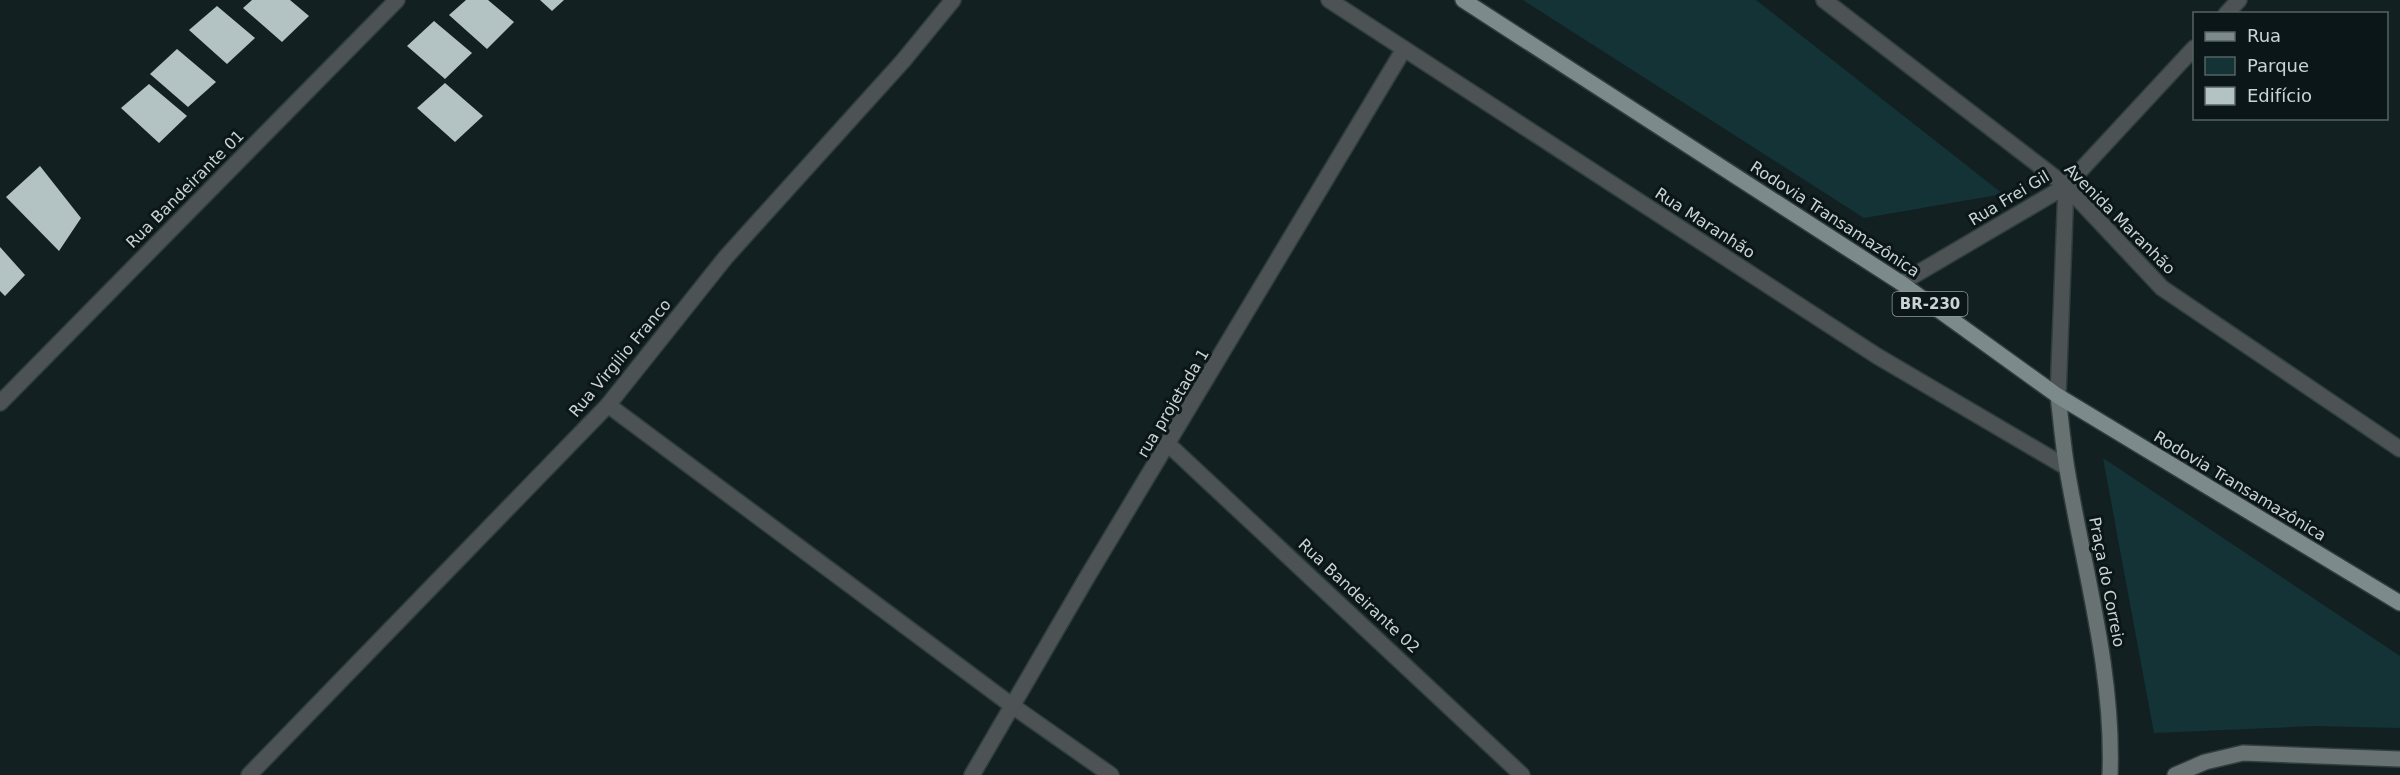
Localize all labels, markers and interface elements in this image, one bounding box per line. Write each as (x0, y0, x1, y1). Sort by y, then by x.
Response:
legend (2193, 12, 2388, 120)
text: Rua (2247, 25, 2281, 46)
text: Parque (2247, 55, 2309, 76)
text: Edifício (2247, 85, 2312, 106)
street label: Rua Bandeirante 01 (122, 126, 248, 252)
street label: Rodovia Transamazônica (1747, 157, 1923, 281)
street label: Avenida Maranhão (2061, 160, 2179, 278)
street label: Rua Frei Gil (1965, 167, 2053, 229)
street label: Rua Maranhão (1651, 184, 1759, 262)
road number: BR-230 (1892, 292, 1968, 316)
street label: Rua Virgilio Franco (565, 295, 675, 421)
street label: rua projetada 1 (1133, 345, 1213, 461)
street label: Rodovia Transamazônica (2150, 427, 2330, 545)
street label: Praça do Correio (2085, 515, 2129, 649)
street label: Rua Bandeirante 02 (1294, 535, 1424, 657)

